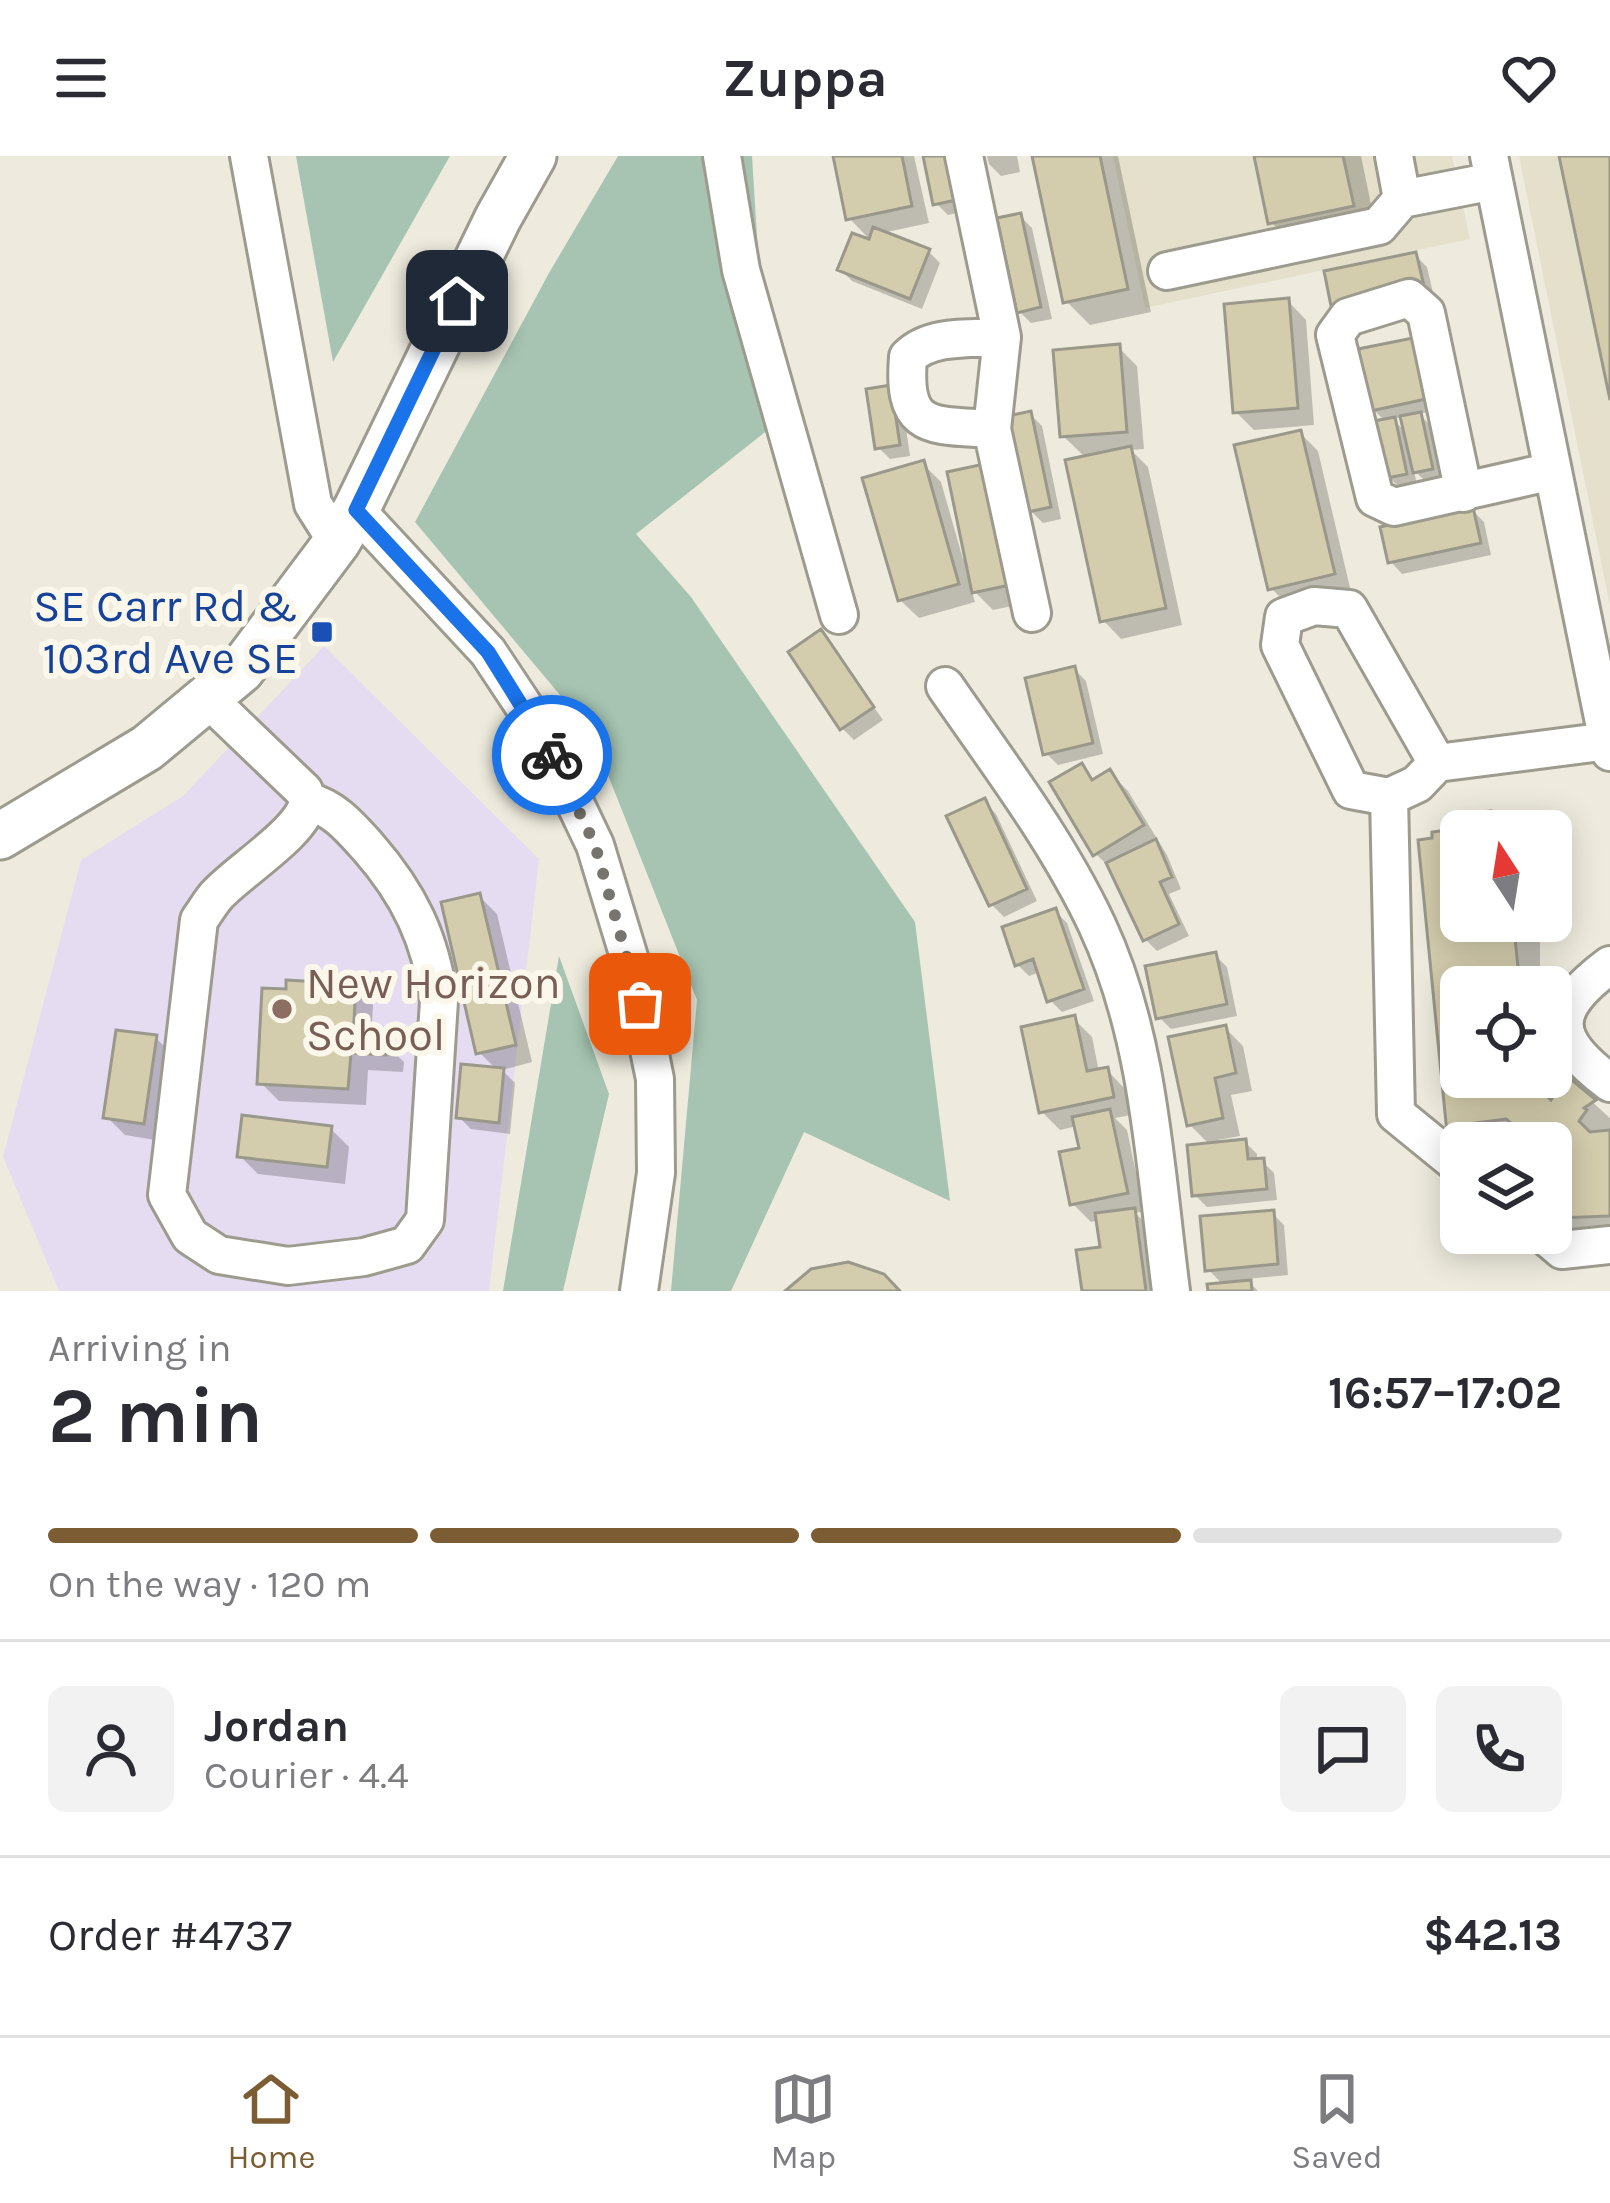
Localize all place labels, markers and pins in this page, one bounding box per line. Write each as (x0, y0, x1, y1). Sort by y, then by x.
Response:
pin (406, 250, 508, 352)
place label: SE Carr Rd & 103rd Ave SE (33, 580, 298, 684)
marker: SE Carr Rd & 103rd Ave SE (309, 619, 335, 645)
pin (589, 953, 691, 1055)
place label: New Horizon School (306, 957, 561, 1061)
marker: New Horizon School (269, 996, 295, 1022)

